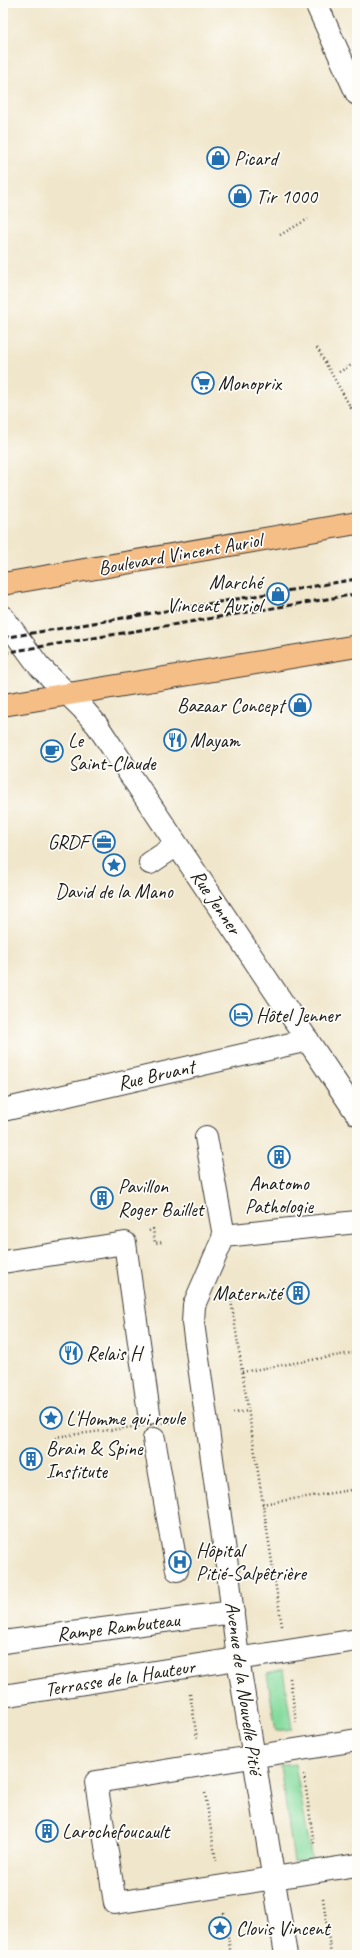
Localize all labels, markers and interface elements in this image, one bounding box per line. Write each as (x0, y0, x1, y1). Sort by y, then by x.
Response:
shop icon: Picard (205, 145, 231, 171)
place label: Picard (234, 146, 281, 171)
shop icon: Tir 1000 (227, 183, 253, 209)
place label: Tir 1000 (256, 184, 319, 209)
supermarket icon: Monoprix (190, 370, 216, 396)
place label: Monoprix (218, 371, 283, 396)
street label: Boulevard Vincent Auriol (96, 527, 267, 581)
place label: Marché Vincent Auriol (167, 570, 266, 618)
shop icon: Marché Vincent Auriol (265, 581, 291, 607)
shop icon: Bazaar Concept (287, 692, 313, 718)
place label: Bazaar Concept (177, 693, 287, 718)
restaurant icon: Mayam (162, 727, 188, 753)
place label: Le Saint-Claude (68, 728, 157, 776)
place label: Mayam (190, 728, 242, 753)
cafe icon: Le Saint-Claude (39, 738, 65, 764)
office icon: GRDF (91, 829, 117, 855)
place label: GRDF (48, 830, 92, 855)
place icon: David de la Mano (101, 852, 127, 878)
street label: Rue Jenner (185, 865, 248, 941)
place label: David de la Mano (55, 879, 174, 904)
hotel icon: Hôtel Jenner (228, 1002, 254, 1028)
place label: Hôtel Jenner (256, 1003, 342, 1028)
street label: Rue Bruant (115, 1053, 200, 1096)
building icon: Anatomo Pathologie (266, 1144, 292, 1170)
place label: Anatomo Pathologie (245, 1171, 314, 1219)
place label: Pavillon Roger Baillet (118, 1174, 206, 1222)
building icon: Pavillon Roger Baillet (89, 1185, 115, 1211)
building icon: Maternité (285, 1280, 311, 1306)
place label: Maternité (213, 1281, 285, 1306)
restaurant icon: Relais H (58, 1340, 84, 1366)
place label: Relais H (86, 1341, 145, 1366)
place icon: L'Homme qui roule (38, 1405, 64, 1431)
place label: L'Homme qui roule (66, 1406, 187, 1431)
place label: Brain & Spine Institute (46, 1436, 144, 1484)
building icon: Brain & Spine Institute (18, 1446, 44, 1472)
place label: Hôpital Pitié-Salpêtrière (196, 1538, 308, 1586)
hospital icon: Hôpital Pitié-Salpêtrière (167, 1549, 193, 1575)
street label: Avenue de la Nouvelle Pitié (220, 1600, 269, 1779)
street label: Rampe Rambuteau (55, 1607, 182, 1647)
street label: Terrasse de la Hauteur (43, 1654, 198, 1702)
building icon: Larochefoucault (34, 1818, 60, 1844)
place label: Larochefoucault (62, 1819, 171, 1844)
place icon: Clovis Vincent (207, 1915, 233, 1941)
place label: Clovis Vincent (236, 1916, 332, 1941)

